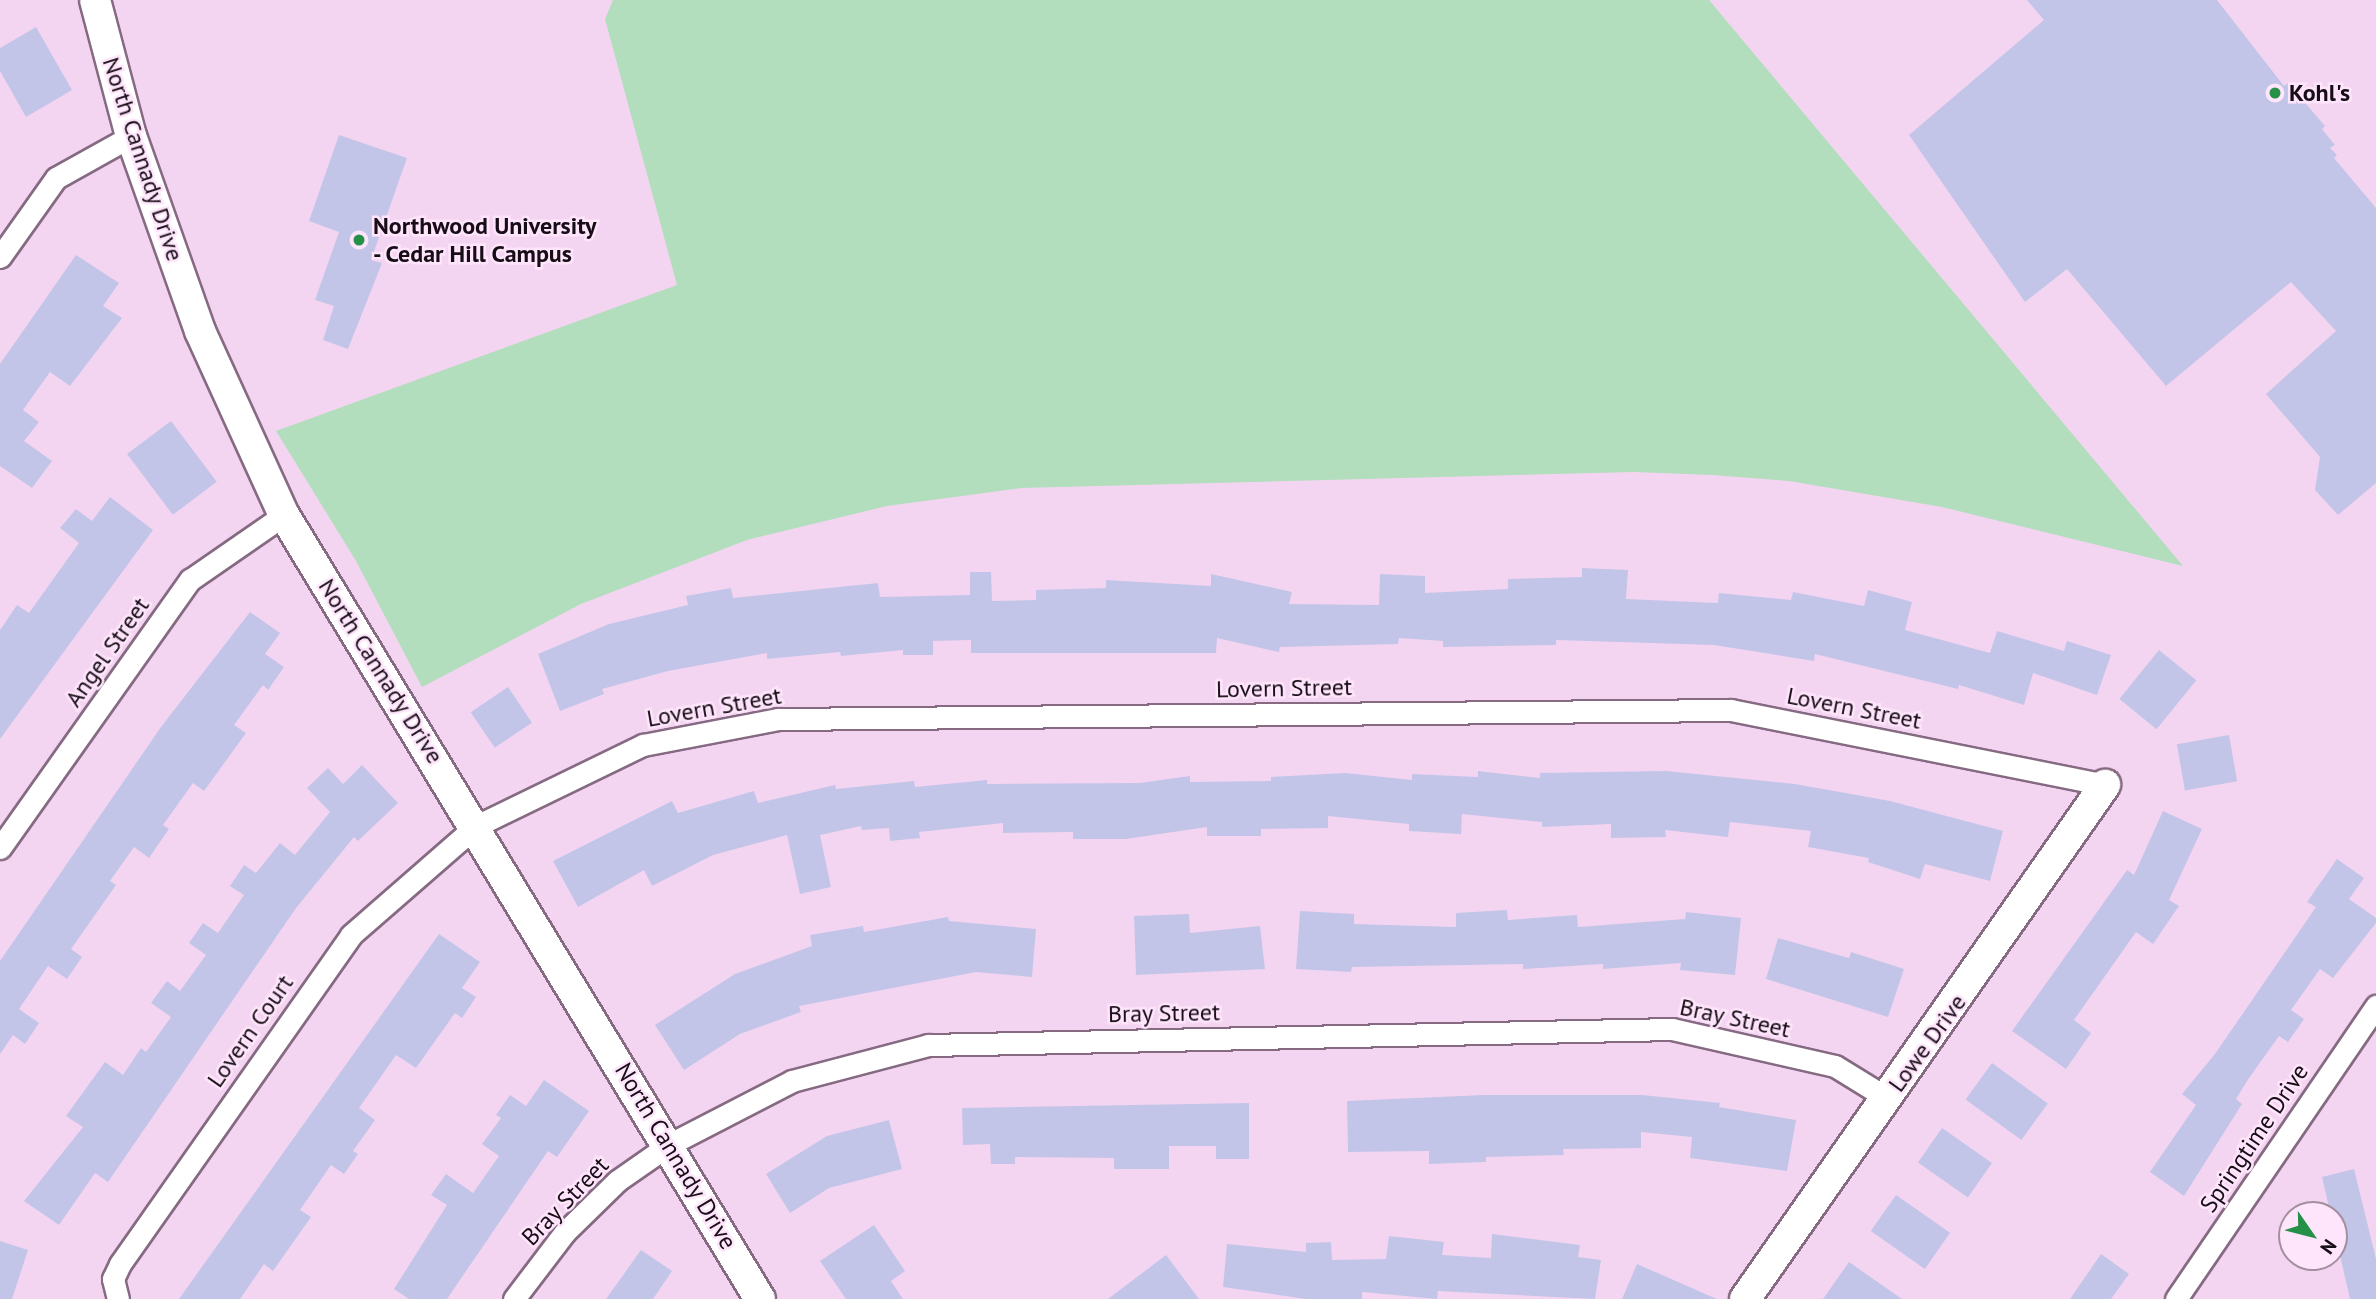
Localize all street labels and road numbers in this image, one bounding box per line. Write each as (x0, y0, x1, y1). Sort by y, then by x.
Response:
street label: North Cannady Drive (96, 53, 190, 265)
street label: North Cannady Drive (312, 573, 450, 769)
street label: Angel Street (59, 592, 155, 712)
street label: Lovern Street (1216, 672, 1352, 704)
street label: Lovern Street (645, 681, 783, 733)
street label: Lovern Street (1784, 681, 1924, 735)
street label: Lovern Court (201, 969, 299, 1093)
street label: Lowe Drive (1882, 989, 1972, 1097)
street label: Bray Street (1677, 992, 1793, 1044)
street label: Bray Street (1107, 998, 1221, 1028)
street label: North Cannady Drive (609, 1057, 743, 1255)
street label: Springtime Drive (2194, 1058, 2314, 1218)
street label: Bray Street (515, 1150, 615, 1252)

